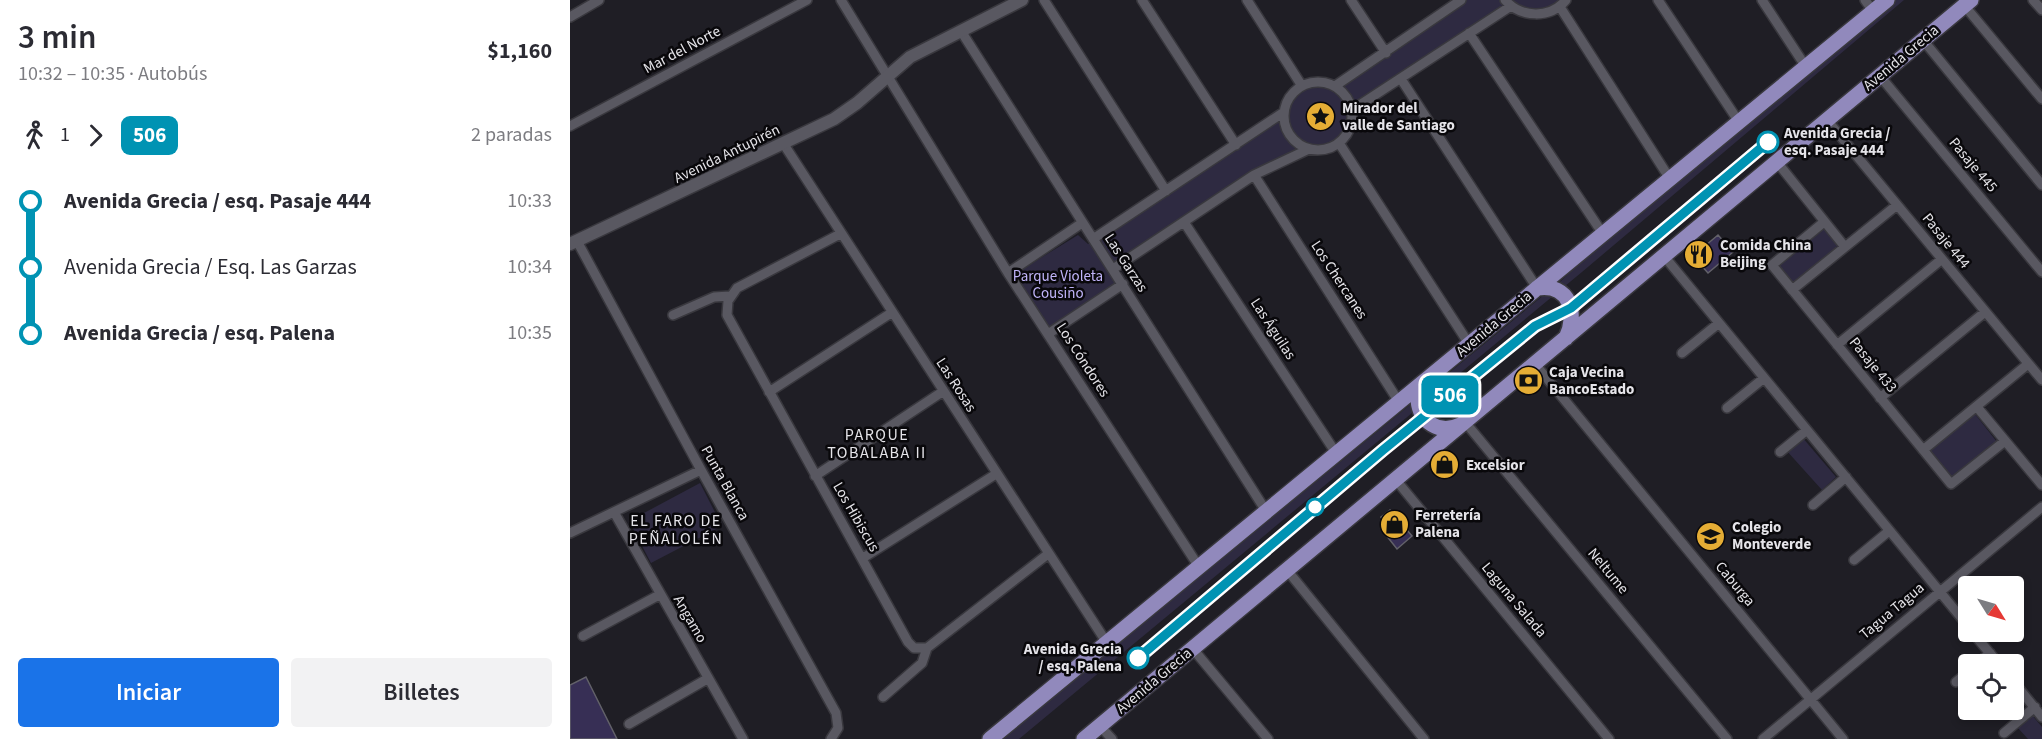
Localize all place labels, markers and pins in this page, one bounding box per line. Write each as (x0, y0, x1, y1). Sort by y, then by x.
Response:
place label: Mirador del valle de Santiago (1342, 98, 1455, 136)
place icon: Mirador del valle de Santiago (1305, 101, 1337, 133)
place label: Avenida Grecia / esq. Pasaje 444 (1783, 123, 1890, 161)
marker: Avenida Grecia / esq. Pasaje 444 (1757, 131, 1779, 153)
place label: Comida China Beijing (1720, 235, 1812, 273)
restaurant icon: Comida China Beijing (1683, 238, 1715, 270)
place label: Caja Vecina BancoEstado (1549, 362, 1634, 400)
bank icon: Caja Vecina BancoEstado (1512, 365, 1544, 397)
shop icon: Excelsior (1429, 449, 1461, 481)
place label: Excelsior (1466, 455, 1525, 476)
unlabelled marker (1306, 498, 1324, 516)
place label: Ferretería Palena (1415, 505, 1481, 543)
shop icon: Ferretería Palena (1378, 508, 1410, 540)
place label: Colegio Monteverde (1732, 517, 1811, 555)
school or university icon: Colegio Monteverde (1695, 520, 1727, 552)
place label: Avenida Grecia / esq. Palena (1023, 639, 1122, 677)
marker: Avenida Grecia / esq. Palena (1127, 647, 1149, 669)

